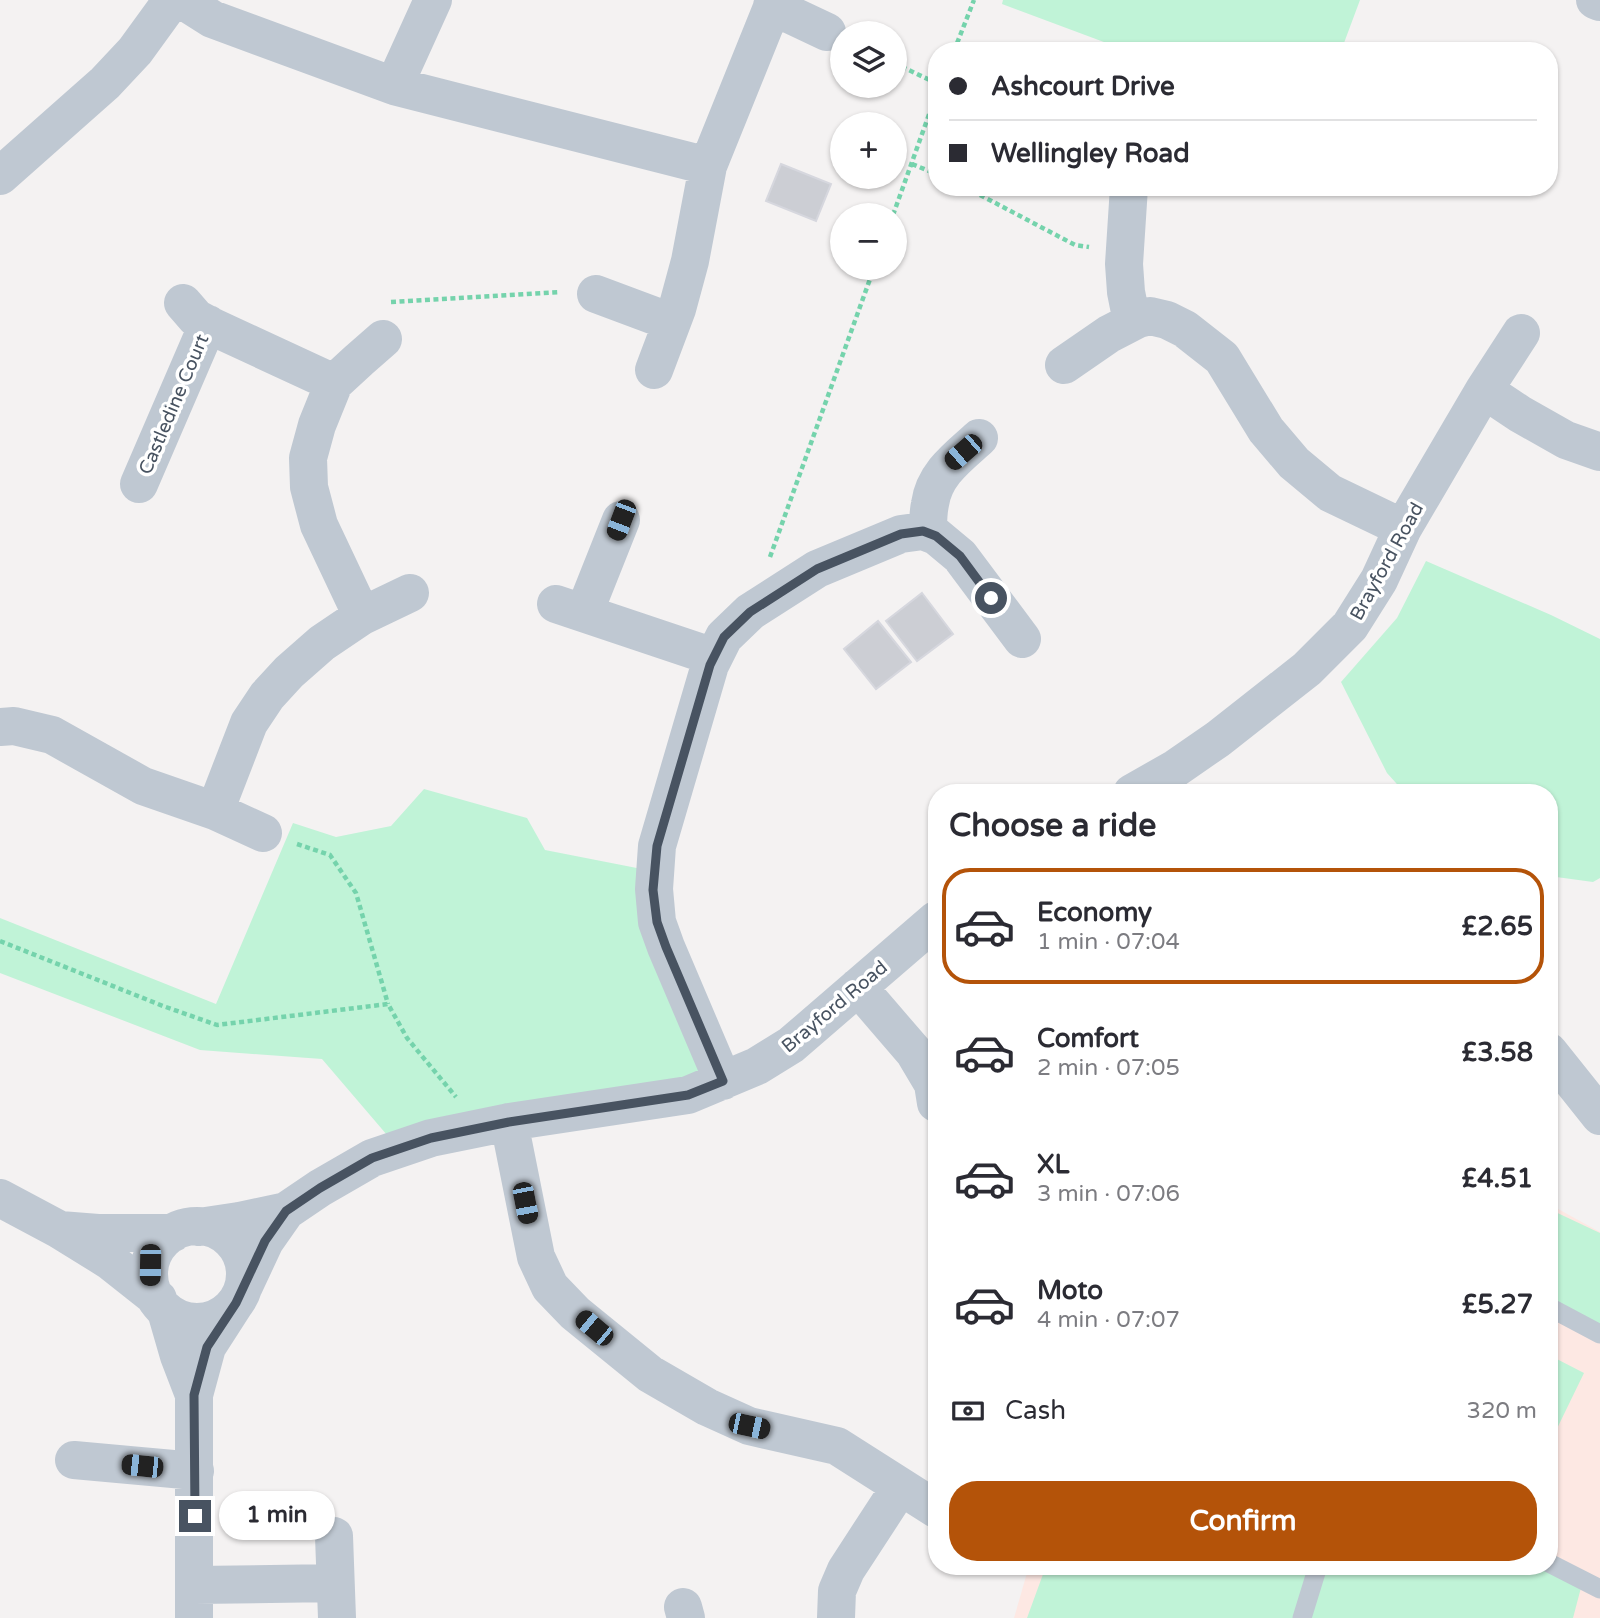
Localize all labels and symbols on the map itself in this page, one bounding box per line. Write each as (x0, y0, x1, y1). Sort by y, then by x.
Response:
street label: Castledine Court (134, 331, 213, 478)
car (941, 430, 986, 474)
car (604, 497, 639, 543)
street label: Brayford Road (1346, 499, 1428, 624)
route start (975, 582, 1007, 614)
street label: Brayford Road (777, 956, 892, 1057)
car (511, 1180, 540, 1226)
car (140, 1244, 161, 1286)
car (572, 1306, 617, 1350)
car (727, 1411, 772, 1441)
car (121, 1453, 164, 1479)
callout: 1 min (220, 1492, 335, 1540)
route end (179, 1500, 211, 1532)

